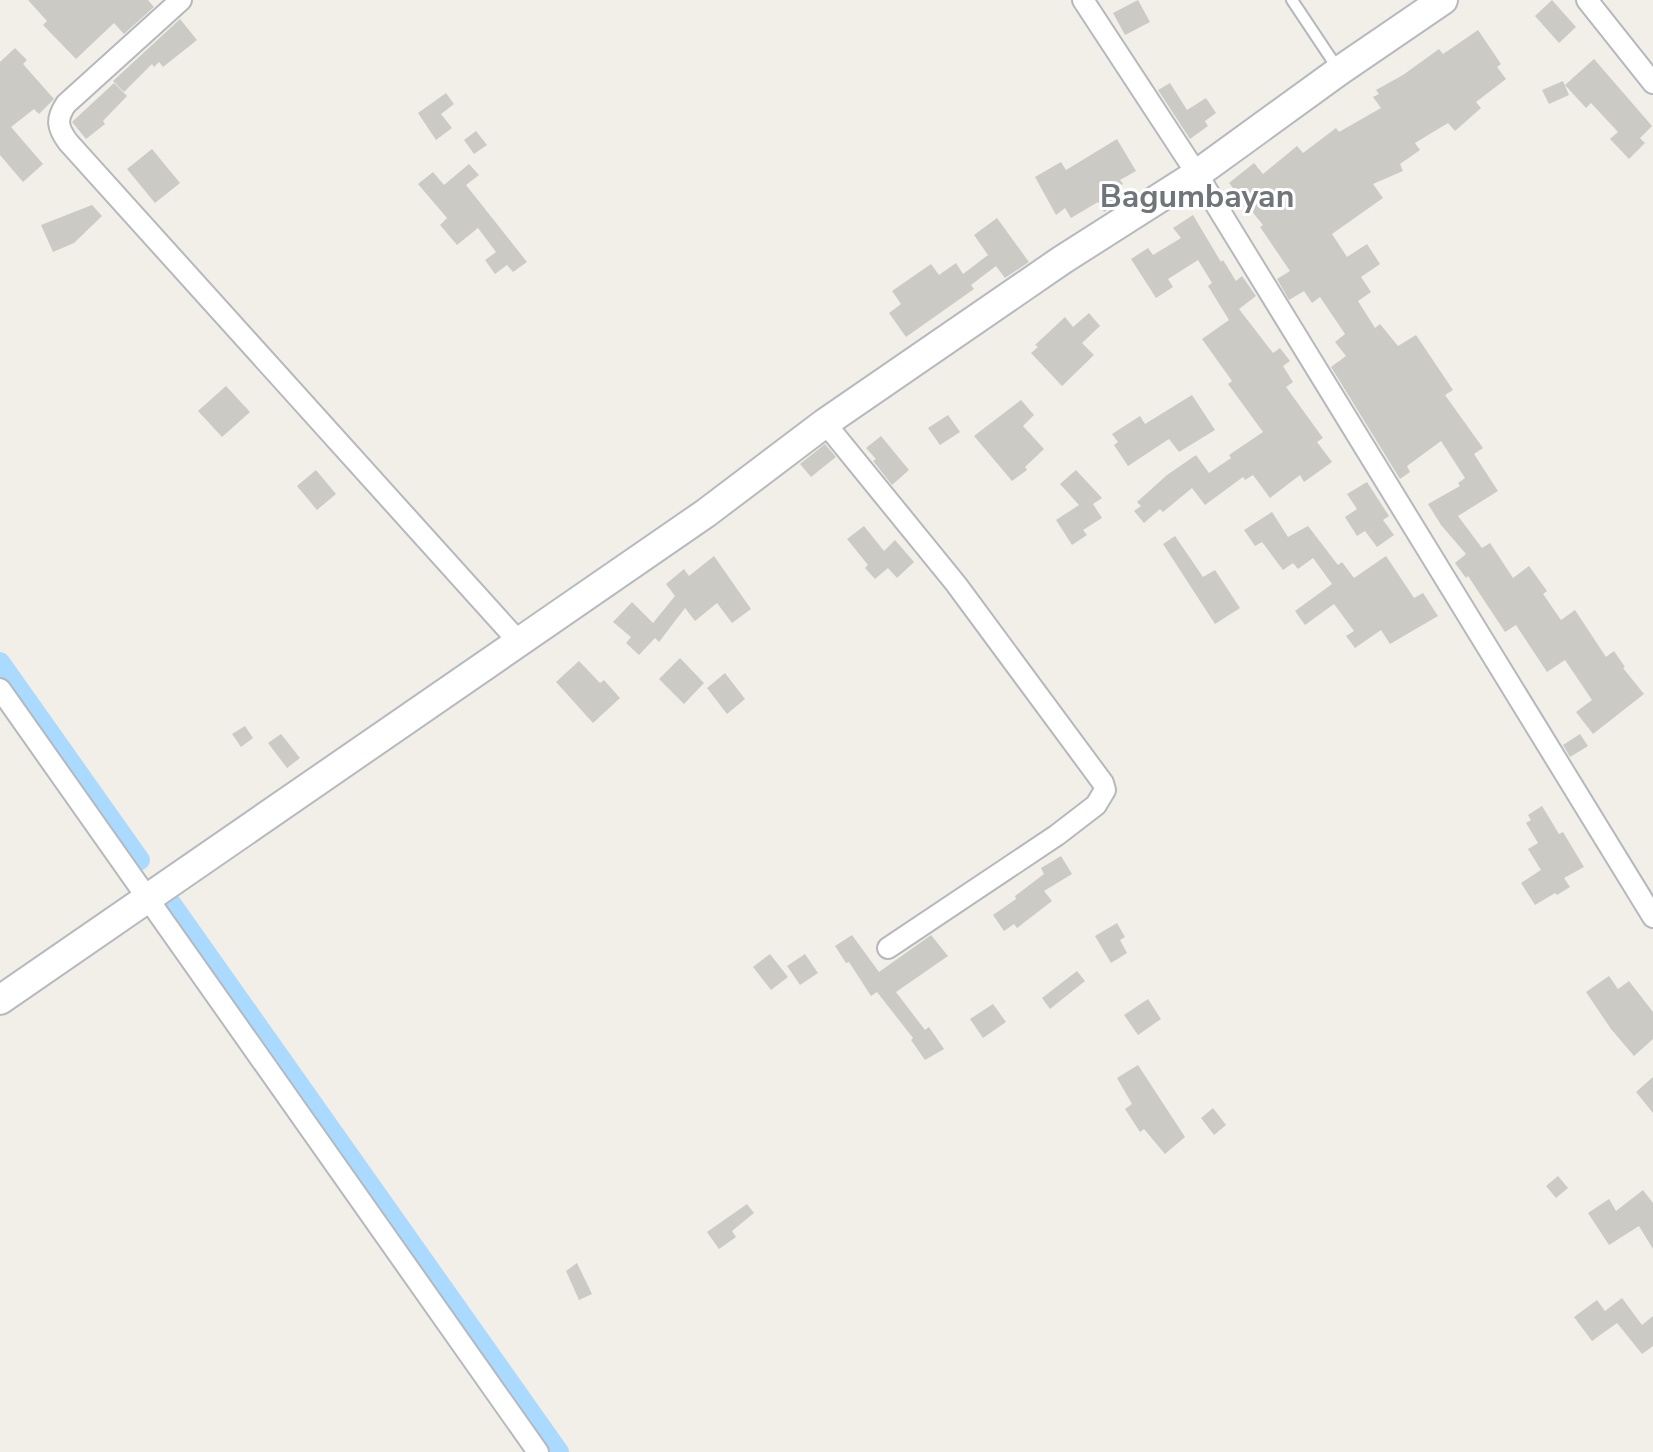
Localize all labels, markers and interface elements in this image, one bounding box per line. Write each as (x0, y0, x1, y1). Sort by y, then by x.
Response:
district label: Bagumbayan (1100, 175, 1294, 218)

